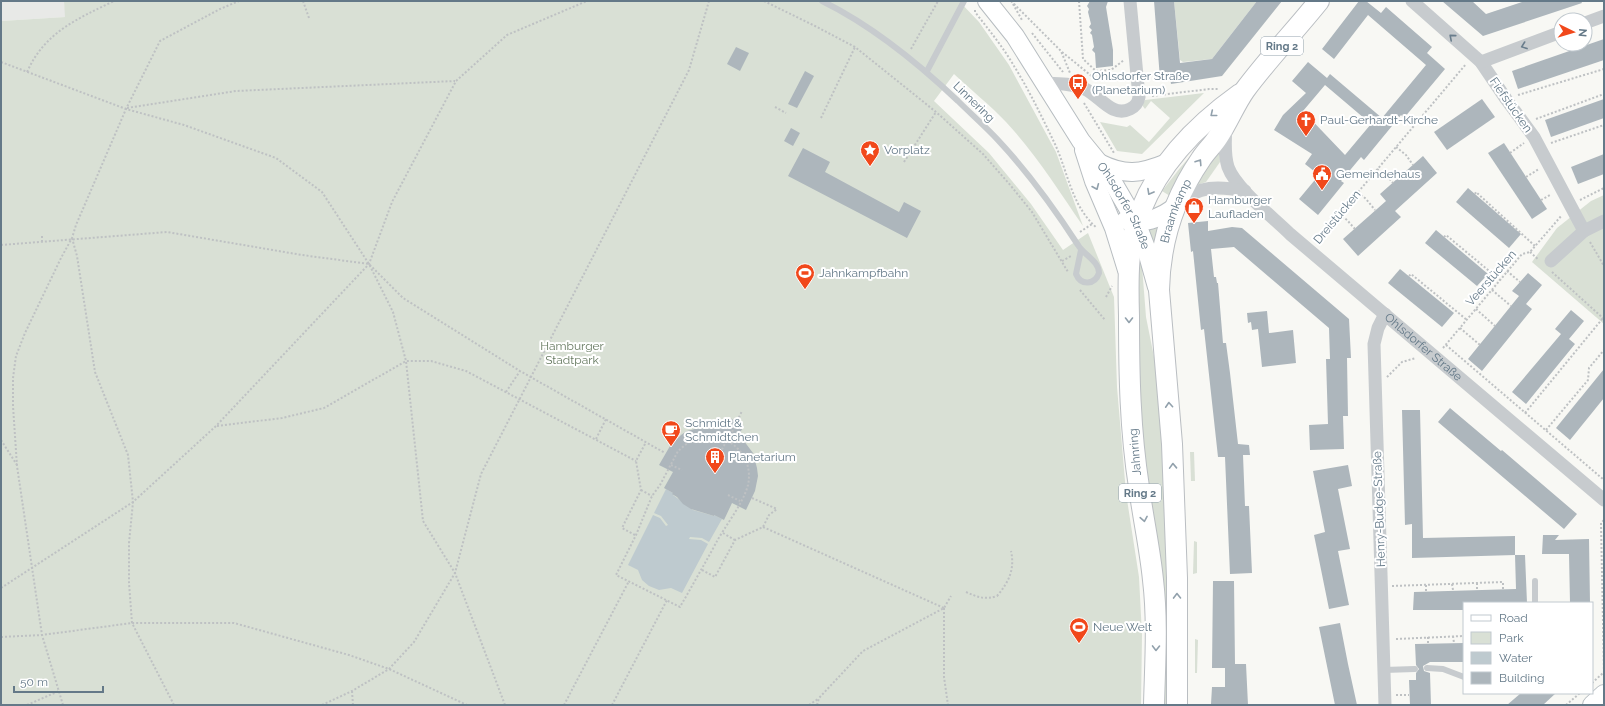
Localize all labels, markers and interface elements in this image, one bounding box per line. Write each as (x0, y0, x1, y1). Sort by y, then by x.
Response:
north arrow (1553, 12, 1593, 52)
text: N (1576, 28, 1589, 38)
one-way arrow (1449, 34, 1457, 41)
road number: Ring 2 (1261, 37, 1303, 55)
one-way arrow (1521, 41, 1528, 50)
place label: Ohlsdorfer Straße (Planetarium) (1092, 69, 1189, 97)
bus stop icon: Ohlsdorfer Straße (Planetarium) (1067, 72, 1089, 100)
street label: Fiefstücken (1487, 75, 1535, 135)
street label: Linnering (950, 79, 998, 125)
one-way arrow (1210, 109, 1218, 116)
church icon: Paul-Gerhardt-Kirche (1295, 109, 1317, 137)
place label: Paul-Gerhardt-Kirche (1320, 113, 1438, 127)
place icon: Vorplatz (859, 139, 881, 167)
place label: Vorplatz (884, 143, 930, 157)
street label: Ohlsdorfer Straße (1094, 159, 1153, 251)
one-way arrow (1194, 159, 1202, 166)
public building icon: Gemeindehaus (1311, 163, 1333, 191)
place label: Gemeindehaus (1336, 167, 1420, 181)
street label: Braamkamp (1158, 176, 1194, 244)
one-way arrow (1091, 183, 1099, 191)
one-way arrow (1147, 187, 1155, 195)
street label: Dreistücken (1310, 187, 1364, 247)
place label: Hamburger Laufladen (1208, 193, 1272, 221)
shop icon: Hamburger Laufladen (1183, 196, 1205, 224)
street label: Veerstücken (1463, 247, 1519, 309)
sports icon: Jahnkampfbahn (794, 262, 816, 290)
place label: Jahnkampfbahn (819, 266, 908, 280)
street label: Ohlsdorfer Straße (1382, 310, 1465, 384)
one-way arrow (1125, 317, 1133, 323)
park label: Hamburger Stadtpark (540, 339, 605, 367)
one-way arrow (1165, 402, 1174, 408)
place label: Schmidt & Schmidtchen (685, 416, 759, 444)
cafe icon: Schmidt & Schmidtchen (660, 419, 682, 447)
street label: Jahnring (1126, 428, 1144, 476)
building icon: Planetarium (704, 446, 726, 474)
place label: Planetarium (729, 450, 796, 464)
street label: Henry-Budge-Straße (1370, 451, 1388, 567)
one-way arrow (1169, 463, 1178, 469)
road number: Ring 2 (1119, 484, 1161, 502)
one-way arrow (1139, 516, 1148, 522)
one-way arrow (1173, 593, 1181, 599)
legend (1463, 602, 1593, 694)
text: Road (1499, 611, 1528, 625)
sports icon: Neue Welt (1068, 616, 1090, 644)
place label: Neue Welt (1093, 620, 1152, 634)
text: Park (1499, 631, 1524, 645)
one-way arrow (1152, 645, 1160, 651)
text: Water (1499, 651, 1533, 665)
scale bar (14, 668, 103, 694)
text: Building (1499, 671, 1545, 685)
text: 50 m (20, 675, 48, 689)

